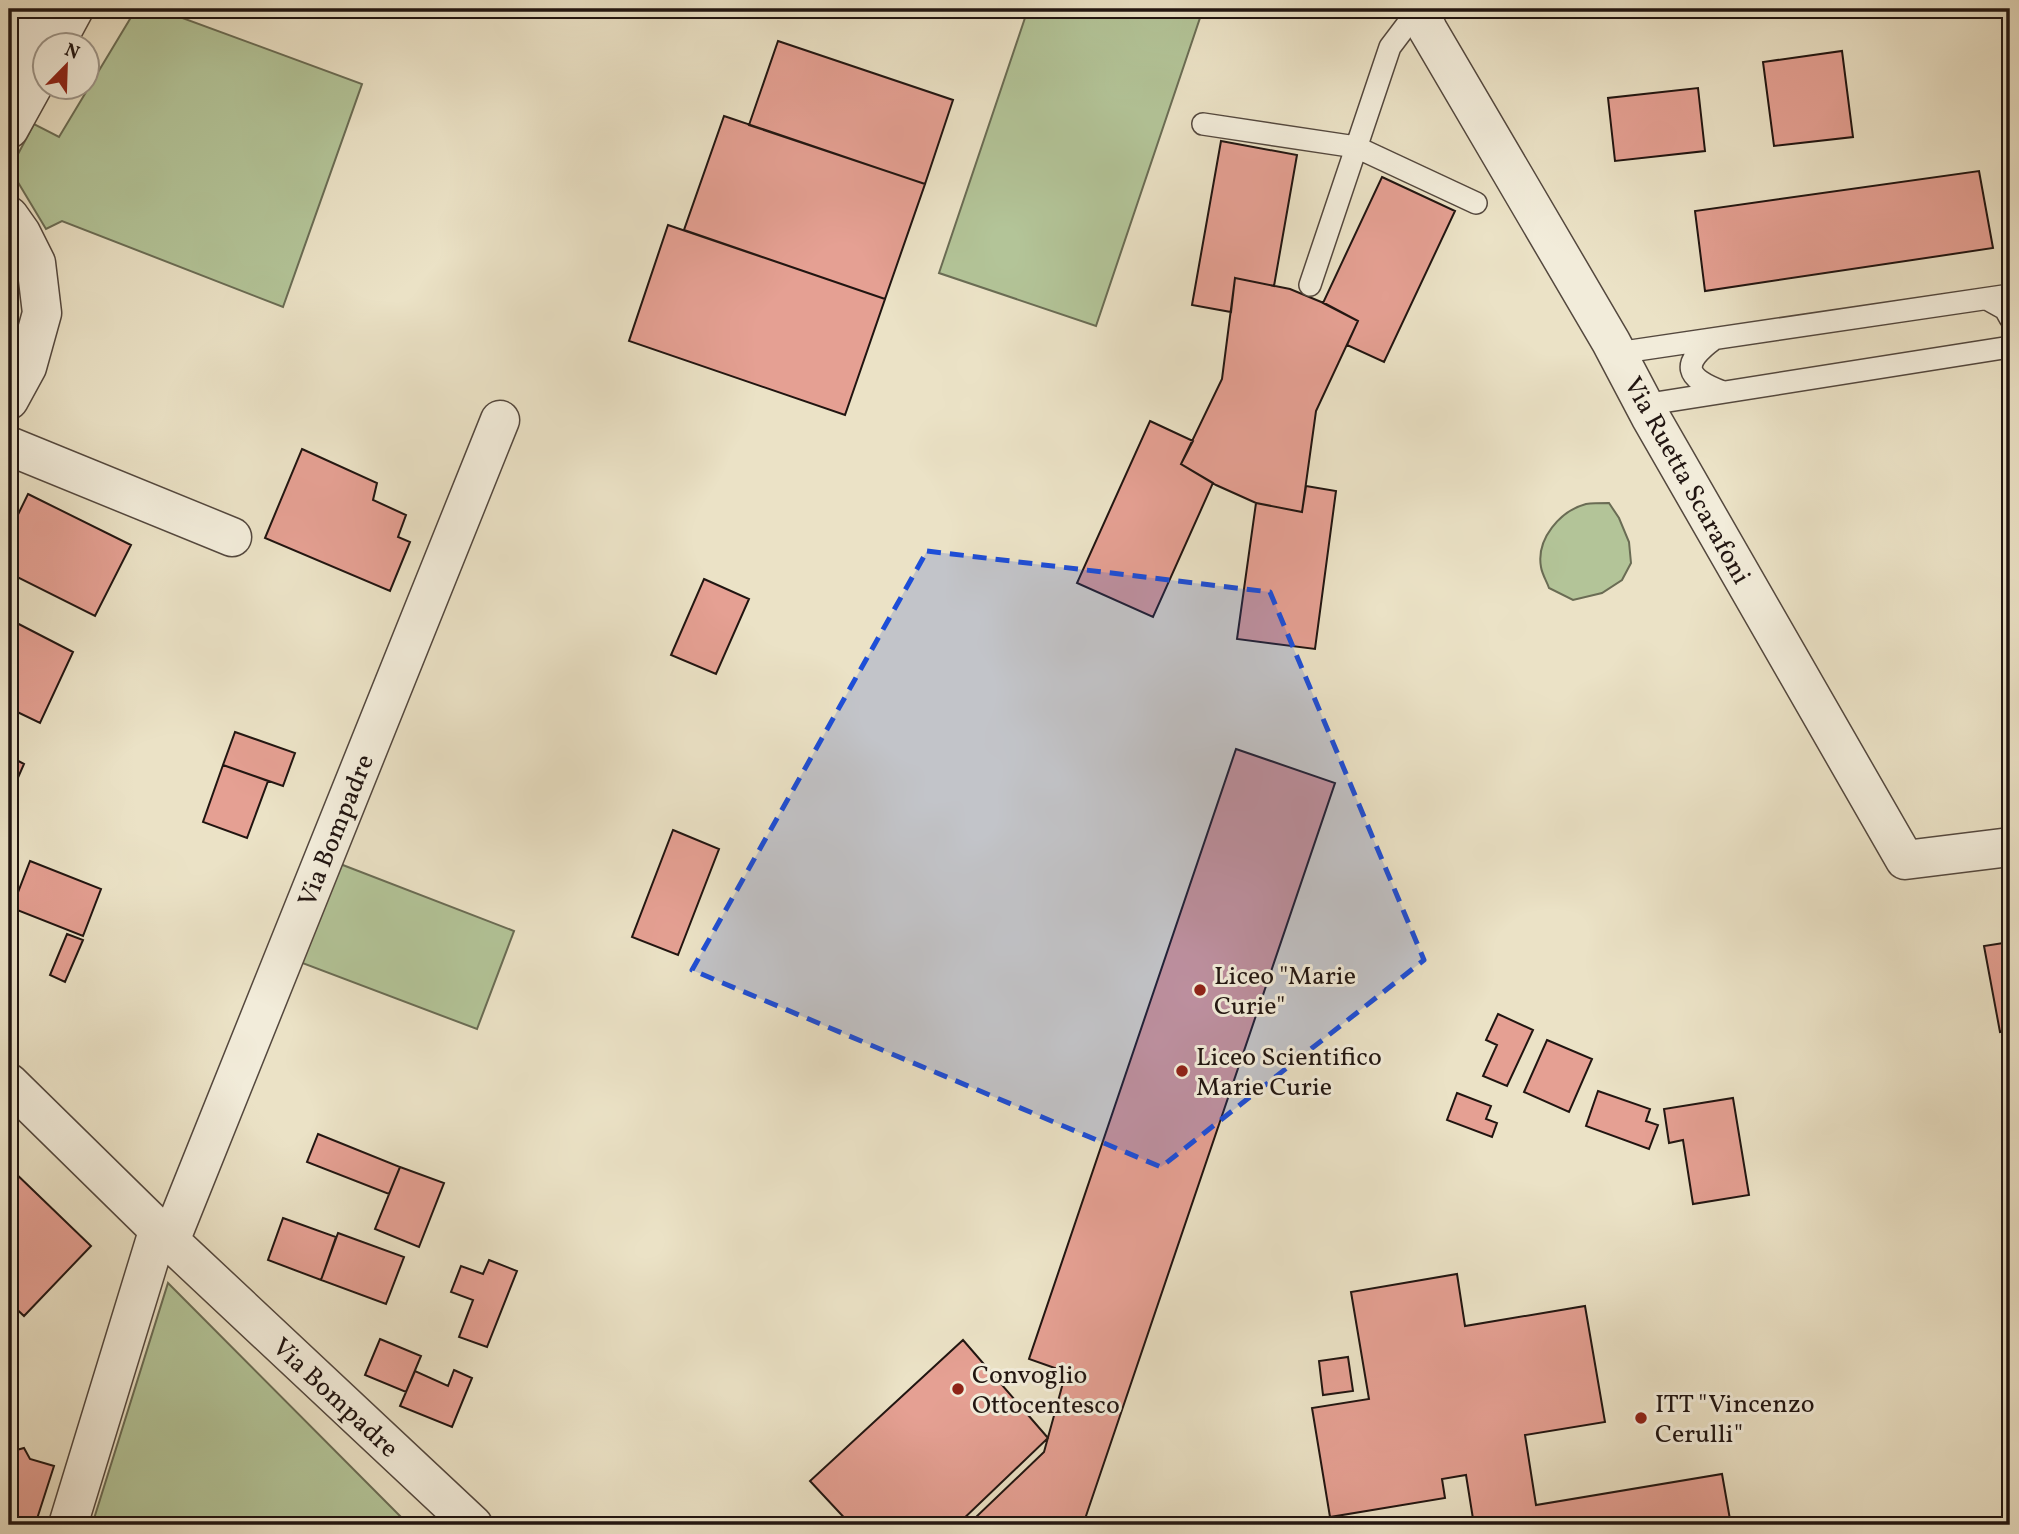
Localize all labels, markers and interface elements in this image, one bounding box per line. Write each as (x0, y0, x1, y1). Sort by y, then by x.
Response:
north arrow (32, 32, 102, 102)
text: N (60, 38, 83, 67)
street label: Via Ruetta Scarafoni (1614, 371, 1758, 591)
street label: Via Bompadre (290, 749, 384, 912)
place label: Liceo "Marie Curie" (1214, 959, 1356, 1025)
marker: Liceo "Marie Curie" (1192, 982, 1208, 998)
place label: Liceo Scientifico Marie Curie (1196, 1040, 1382, 1106)
marker: Liceo Scientifico Marie Curie (1174, 1063, 1190, 1079)
street label: Via Bompadre (263, 1330, 406, 1467)
place label: Convoglio Ottocentesco (972, 1358, 1120, 1424)
marker: Convoglio Ottocentesco (950, 1381, 966, 1397)
place label: ITT "Vincenzo Cerulli" (1655, 1387, 1815, 1453)
marker: ITT "Vincenzo Cerulli" (1633, 1410, 1649, 1426)

